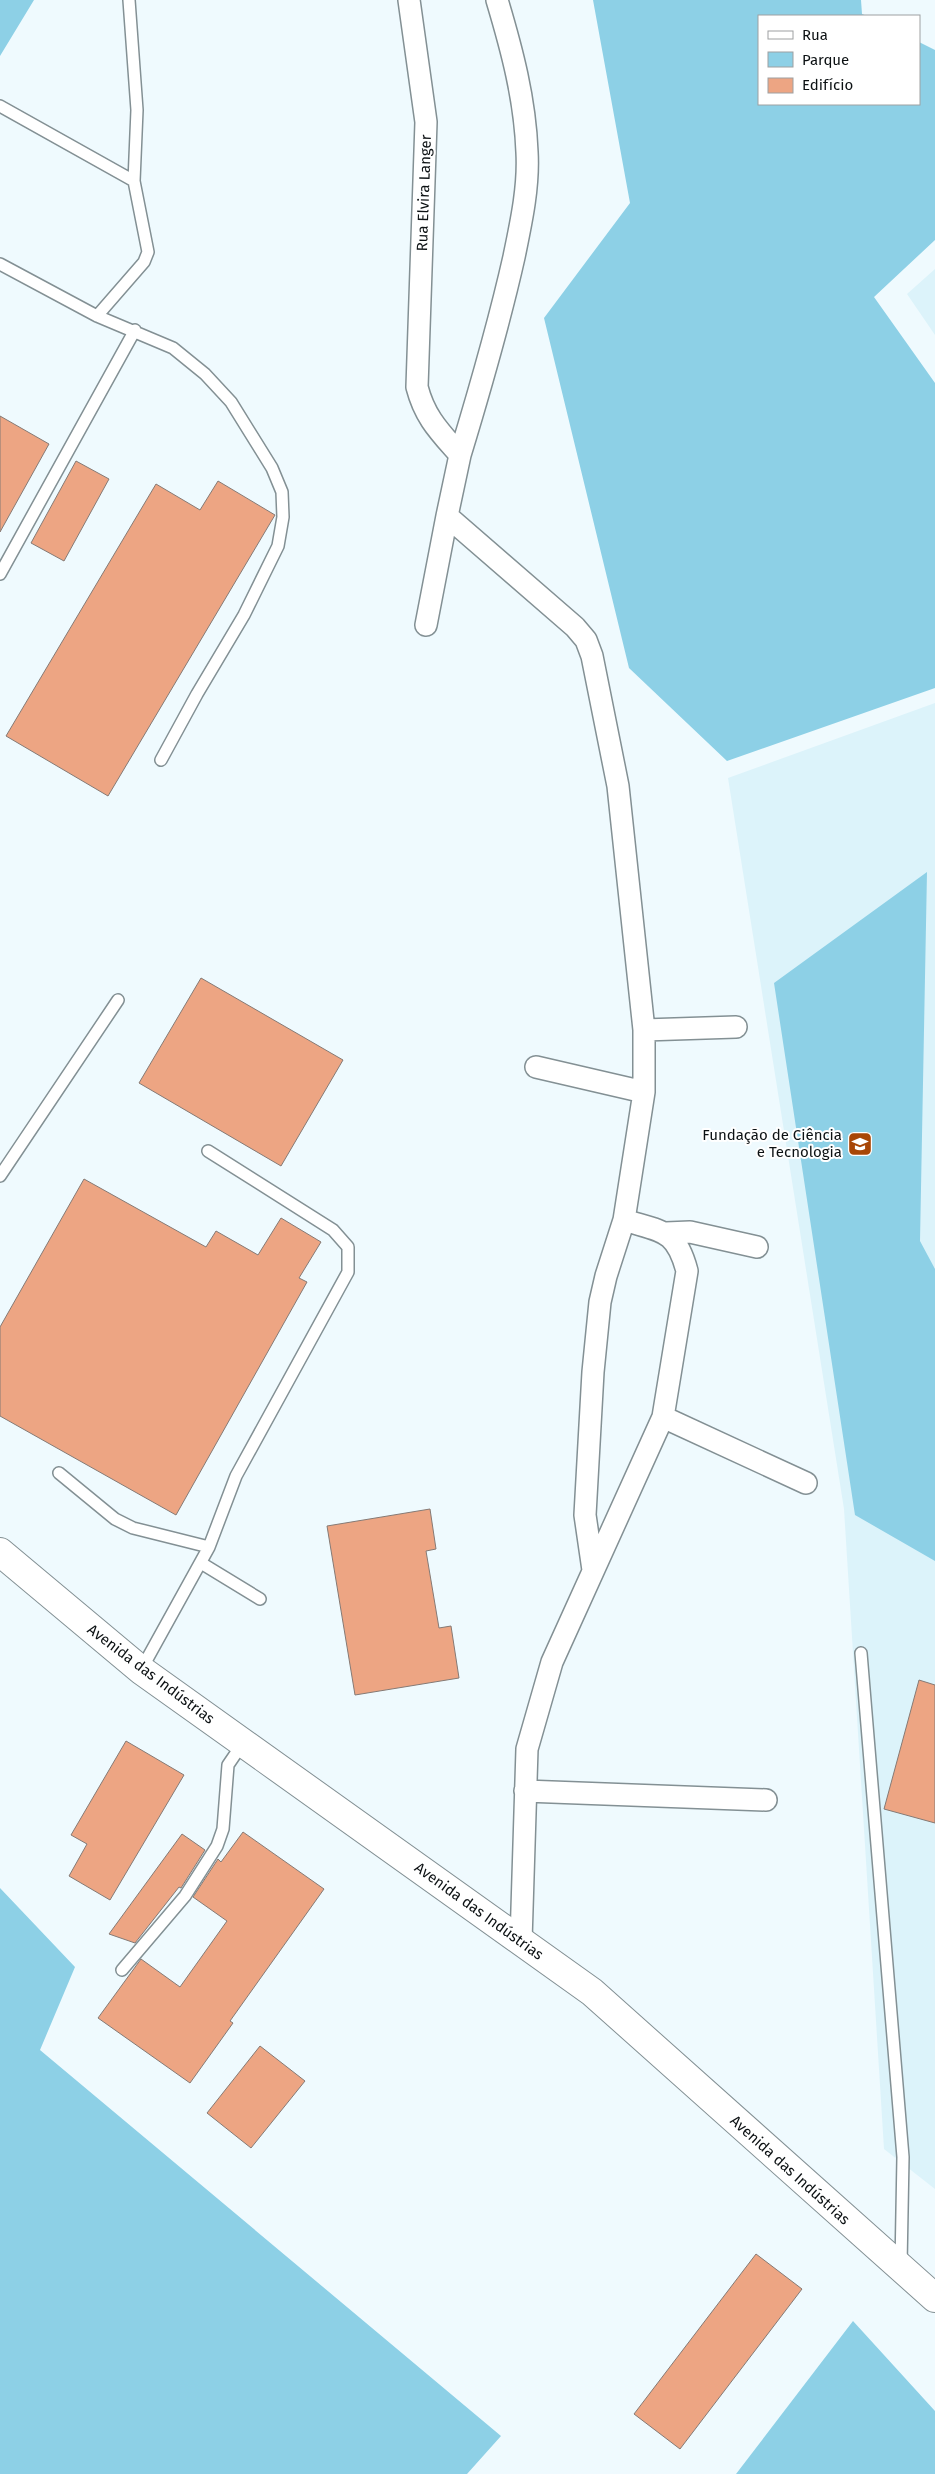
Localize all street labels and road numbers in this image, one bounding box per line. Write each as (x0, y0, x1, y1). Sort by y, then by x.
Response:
street label: Rua Elvira Langer (413, 134, 435, 252)
street label: Avenida das Indústrias (84, 1620, 218, 1728)
street label: Avenida das Indústrias (411, 1858, 547, 1964)
street label: Avenida das Indústrias (727, 2112, 853, 2228)

